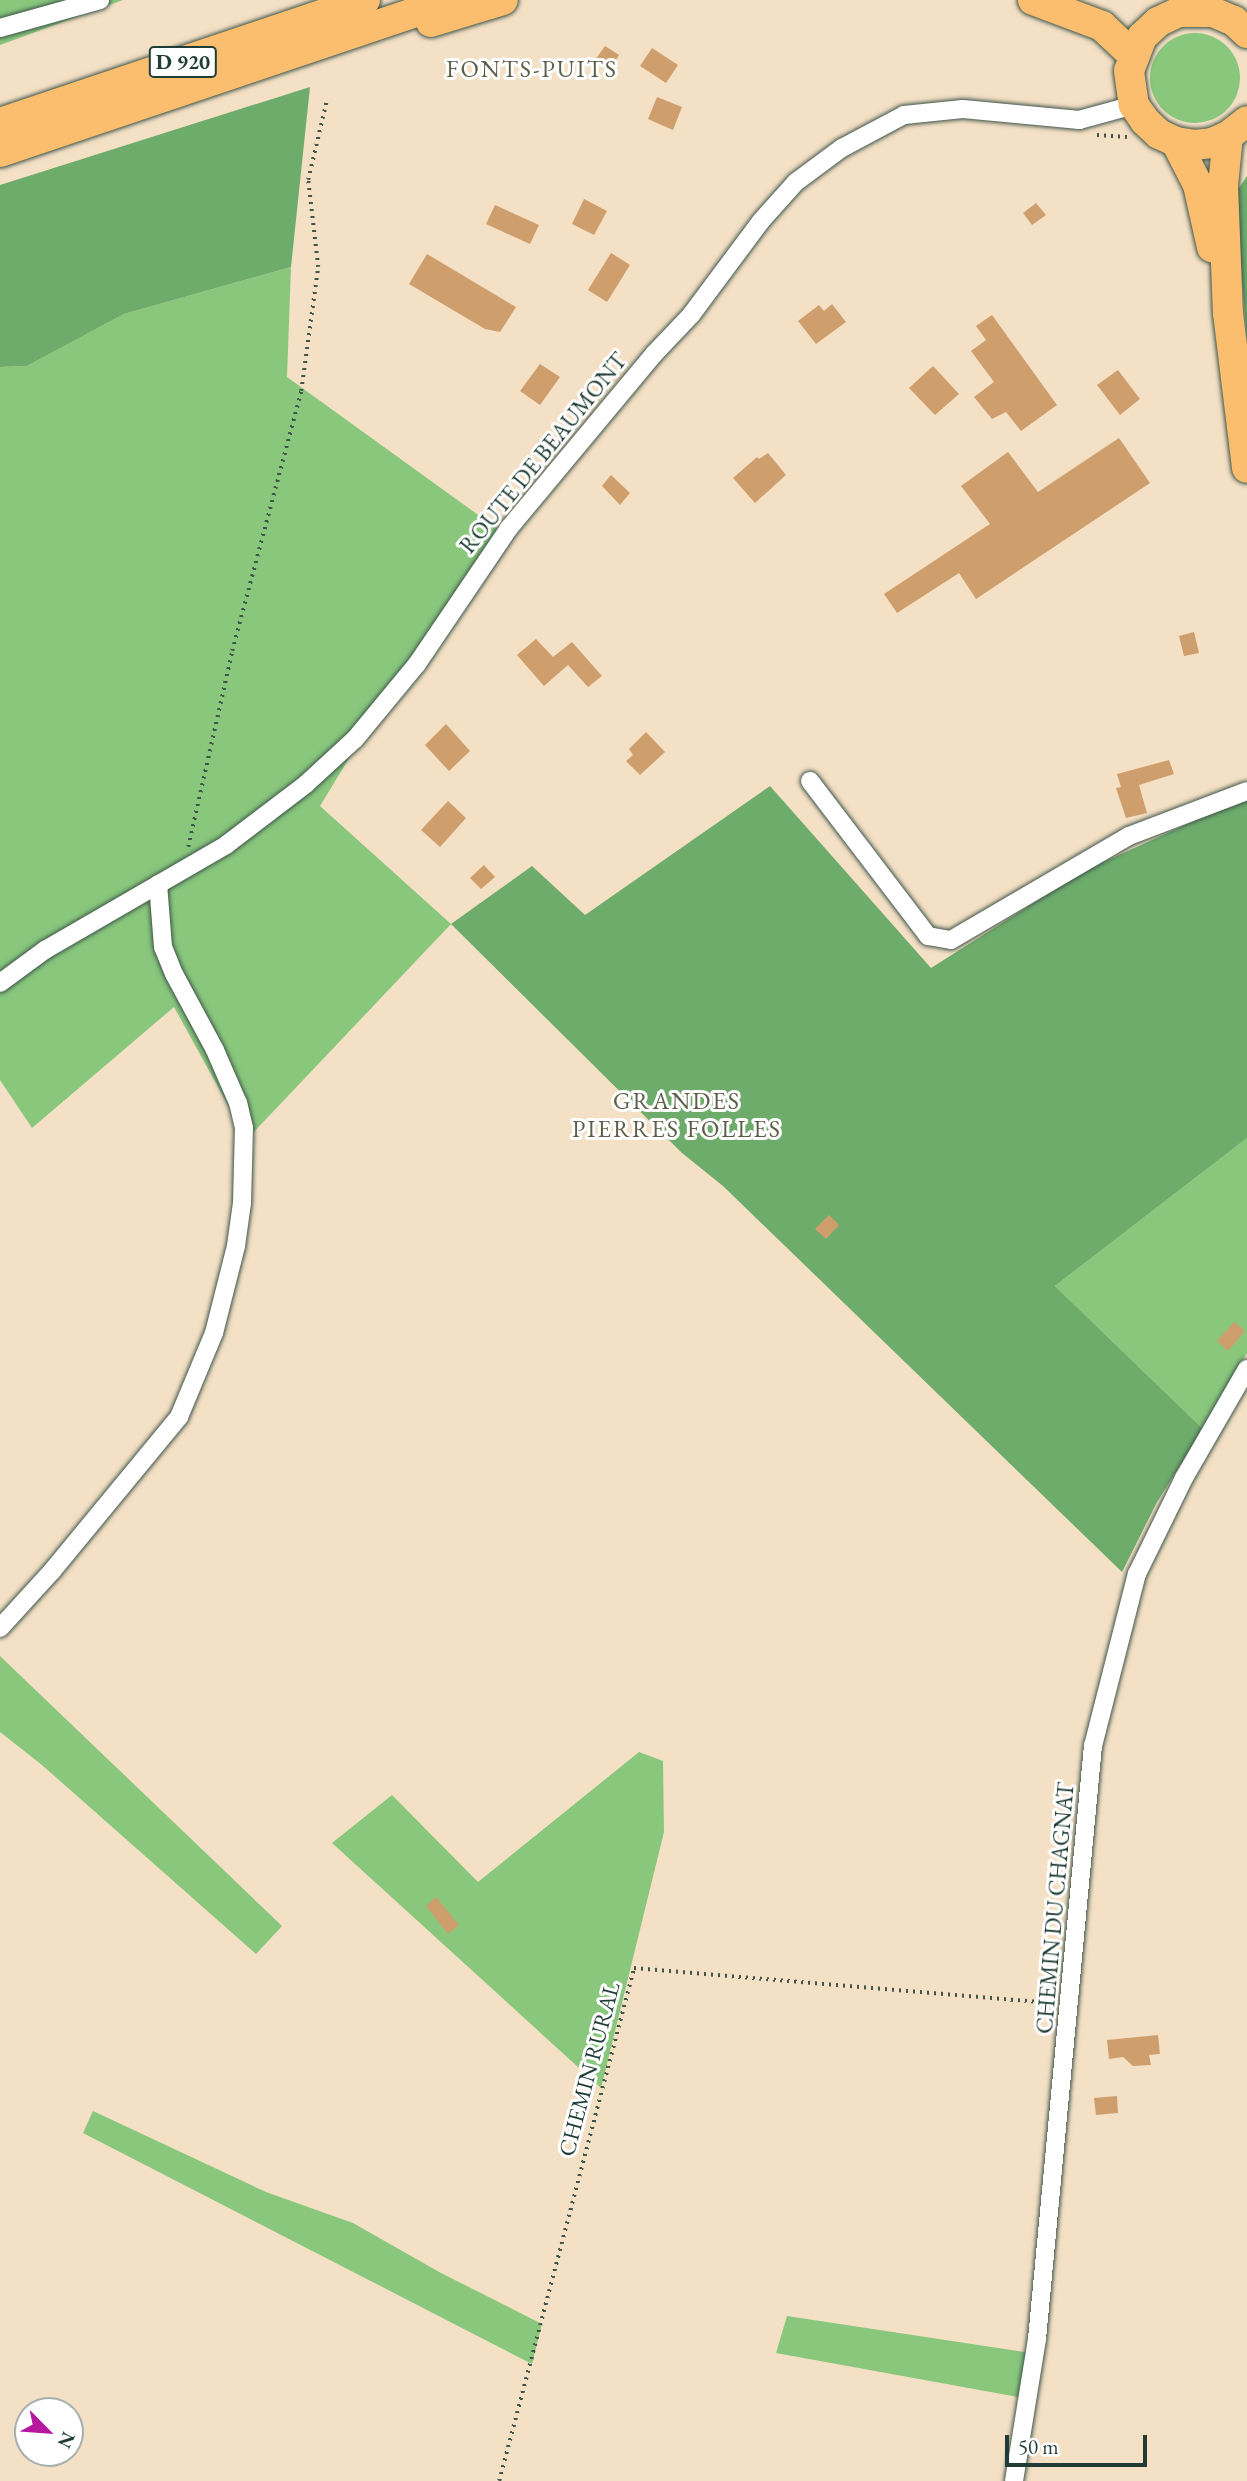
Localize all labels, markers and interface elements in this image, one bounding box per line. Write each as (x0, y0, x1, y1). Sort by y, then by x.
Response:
road number: D 920 (148, 44, 218, 80)
district label: FONTS-PUITS (447, 55, 617, 83)
street label: ROUTE DE BEAUMONT (454, 347, 632, 559)
district label: GRANDES PIERRES FOLLES (574, 1087, 780, 1143)
street label: CHEMIN DU CHAGNAT (1030, 1781, 1080, 2035)
street label: CHEMIN RURAL (552, 1979, 626, 2159)
north arrow (14, 2397, 84, 2467)
scale bar (1009, 2422, 1151, 2466)
text: N (52, 2428, 81, 2452)
text: 50 m (1018, 2433, 1059, 2460)

